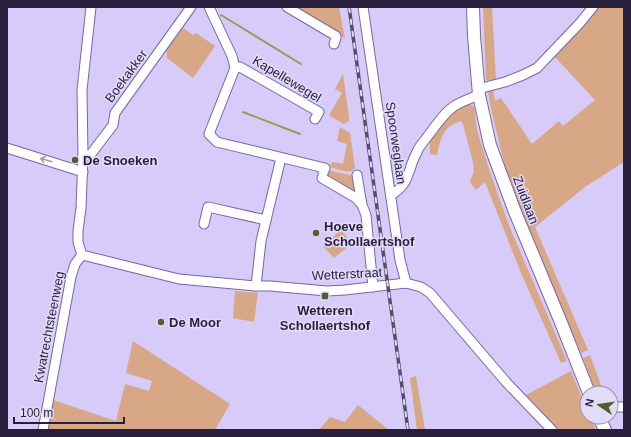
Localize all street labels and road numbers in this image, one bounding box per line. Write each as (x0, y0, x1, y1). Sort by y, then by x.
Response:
street label: Boekakker (102, 46, 151, 105)
street label: Kapellewegel (250, 53, 324, 105)
street label: Spoorweglaan (383, 101, 409, 185)
street label: Zuidlaan (510, 174, 542, 226)
street label: Wetterstraat (311, 265, 383, 283)
street label: Kwatrechtsteenweg (31, 270, 67, 384)

